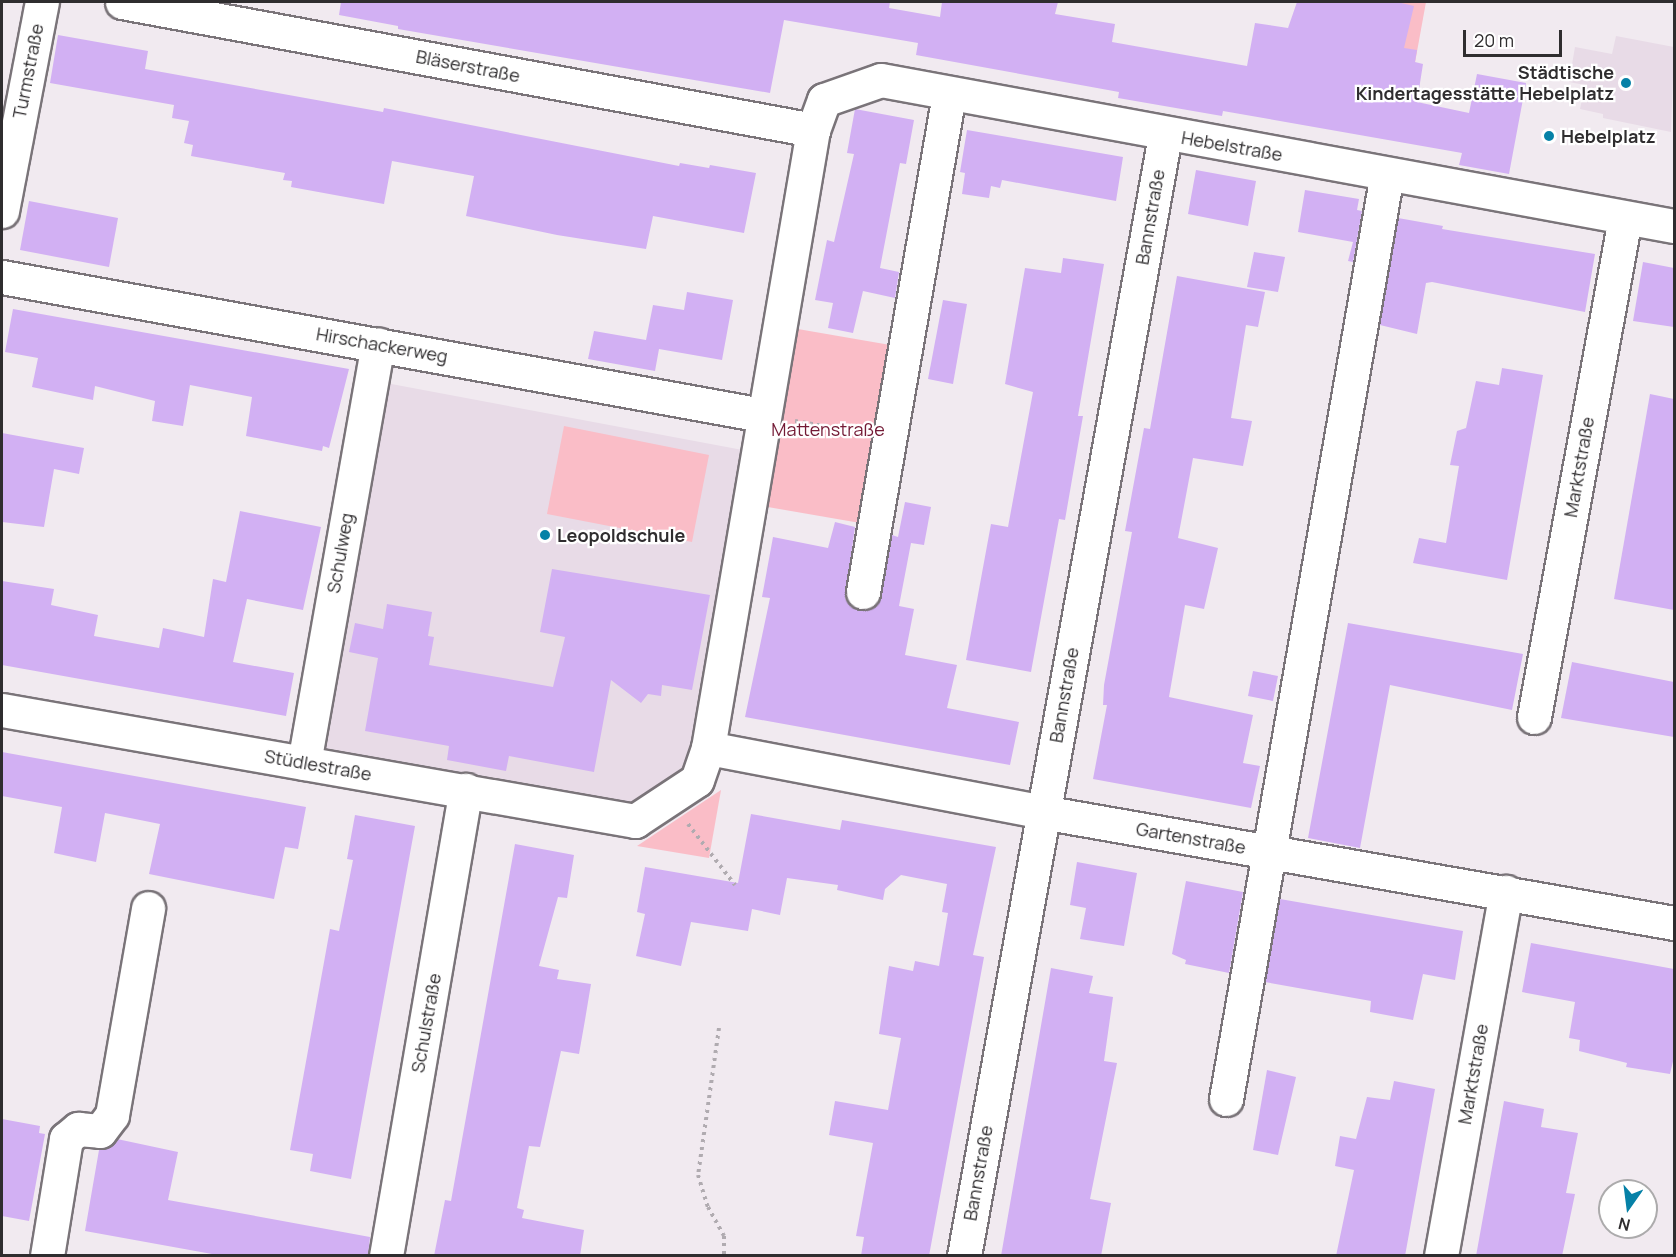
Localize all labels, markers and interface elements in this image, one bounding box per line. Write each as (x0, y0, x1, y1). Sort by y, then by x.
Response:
scale bar (1466, 18, 1565, 56)
street label: Turmstraße (8, 22, 48, 120)
text: 20 m (1474, 28, 1514, 52)
street label: Bläserstraße (414, 45, 522, 87)
place label: Städtische Kindertagesstätte Hebelplatz (1356, 62, 1614, 104)
marker: Städtische Kindertagesstätte Hebelplatz (1619, 76, 1633, 90)
place label: Hebelplatz (1561, 125, 1656, 147)
street label: Hebelstraße (1180, 126, 1284, 166)
marker: Hebelplatz (1542, 129, 1556, 143)
street label: Bannstraße (1131, 168, 1169, 266)
street label: Hirschackerweg (315, 323, 449, 367)
street label: Marktstraße (1560, 415, 1598, 519)
park label: Mattenstraße (771, 418, 885, 440)
street label: Schulweg (322, 511, 358, 595)
place label: Leopoldschule (557, 524, 685, 546)
marker: Leopoldschule (538, 528, 552, 542)
street label: Bannstraße (1045, 646, 1083, 744)
street label: Stüdlestraße (263, 745, 373, 785)
street label: Gartenstraße (1134, 818, 1248, 858)
street label: Schulstraße (407, 972, 445, 1074)
street label: Marktstraße (1454, 1022, 1492, 1126)
street label: Bannstraße (959, 1124, 997, 1222)
north arrow (1598, 1179, 1658, 1239)
text: N (1616, 1212, 1632, 1237)

